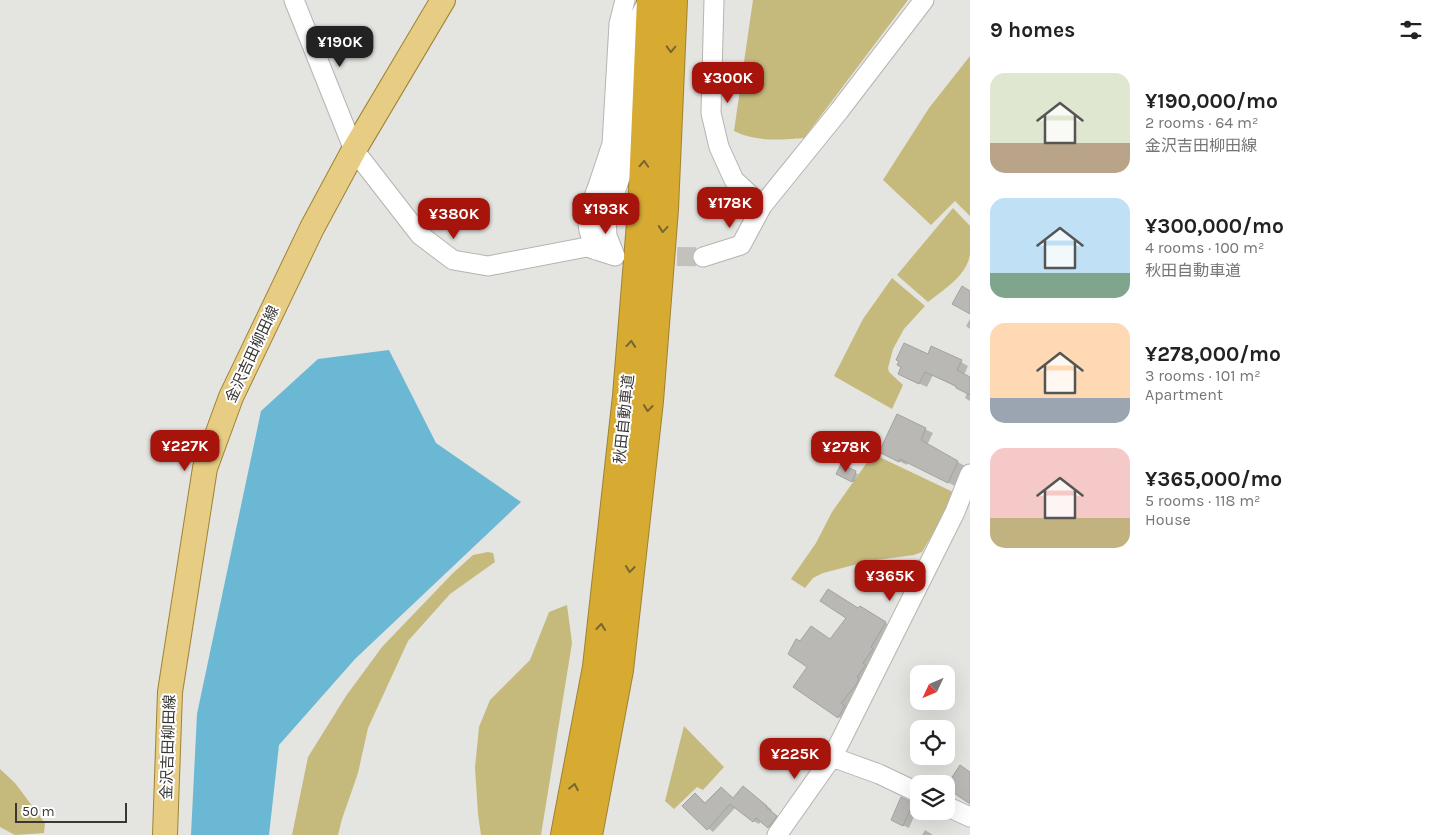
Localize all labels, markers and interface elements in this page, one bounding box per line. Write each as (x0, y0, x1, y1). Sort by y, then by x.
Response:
icon: filters (1397, 16, 1425, 44)
text: 9 homes (990, 18, 1075, 42)
pin: ¥190K (305, 26, 375, 68)
text: ¥190K (317, 32, 363, 51)
one-way arrow (666, 45, 676, 53)
pin: ¥300K (693, 62, 763, 104)
text: ¥300K (703, 68, 753, 87)
text: ¥190,000/mo (1145, 89, 1278, 113)
icon: home (1030, 93, 1090, 153)
text: 2 rooms · 64 m² (1145, 113, 1258, 132)
text: 金沢吉田柳田線 (1145, 136, 1257, 155)
one-way arrow (638, 160, 649, 168)
pin: ¥178K (695, 186, 765, 229)
pin: ¥193K (571, 192, 641, 235)
text: ¥178K (708, 193, 752, 212)
pin: ¥380K (419, 198, 489, 240)
text: ¥193K (583, 199, 629, 218)
text: ¥380K (429, 204, 479, 223)
text: ¥300,000/mo (1145, 214, 1284, 238)
icon: home (1030, 218, 1090, 278)
one-way arrow (657, 225, 668, 233)
text: 4 rooms · 100 m² (1145, 238, 1264, 257)
text: 秋田自動車道 (1145, 261, 1241, 280)
street label: 金沢吉田柳田線 (222, 303, 282, 405)
one-way arrow (625, 339, 636, 347)
text: ¥278,000/mo (1145, 342, 1281, 366)
icon: home (1030, 343, 1090, 403)
text: 3 rooms · 101 m² (1145, 366, 1261, 385)
street label: 秋田自動車道 (610, 373, 638, 465)
text: Apartment (1145, 385, 1223, 404)
one-way arrow (643, 404, 654, 412)
pin: ¥227K (150, 430, 220, 472)
pin: ¥278K (811, 430, 881, 473)
text: ¥227K (161, 436, 209, 455)
text: ¥278K (822, 437, 870, 456)
text: ¥365,000/mo (1145, 467, 1282, 491)
icon: home (1030, 468, 1090, 528)
text: 5 rooms · 118 m² (1145, 491, 1261, 510)
text: House (1145, 510, 1191, 529)
pin: ¥365K (855, 560, 925, 602)
one-way arrow (625, 566, 636, 574)
text: ¥365K (866, 566, 914, 585)
one-way arrow (595, 623, 606, 631)
north arrow (910, 665, 955, 710)
map controls (910, 665, 955, 820)
street label: 金沢吉田柳田線 (157, 694, 179, 800)
button: locate (910, 720, 955, 765)
pin: ¥225K (760, 738, 830, 780)
text: ¥225K (771, 744, 819, 763)
button: layers (910, 775, 955, 820)
one-way arrow (568, 783, 579, 792)
scale bar (15, 800, 128, 823)
text: 50 m (22, 803, 55, 820)

